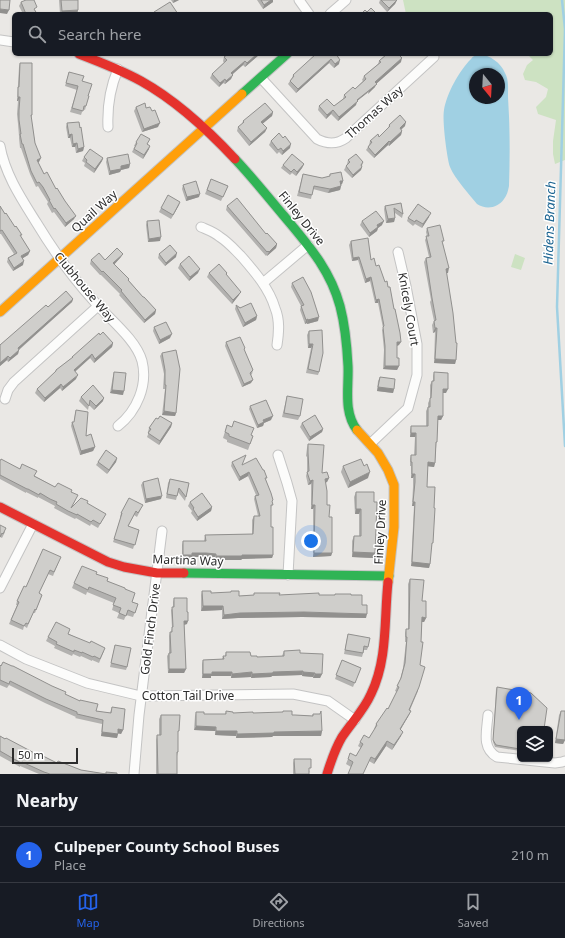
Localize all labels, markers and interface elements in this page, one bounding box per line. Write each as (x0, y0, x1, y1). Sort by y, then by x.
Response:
search box (12, 12, 553, 56)
icon: search (26, 23, 48, 45)
text: Search here (58, 24, 141, 44)
north arrow (469, 68, 505, 104)
street label: Thomas Way (342, 81, 407, 142)
water label: Hidens Branch (539, 181, 559, 265)
street label: Quail Way (67, 185, 121, 236)
street label: Finley Drive (275, 187, 329, 249)
street label: Clubhouse Way (51, 248, 120, 326)
street label: Knicely Court (394, 271, 424, 348)
street label: Finley Drive (370, 499, 390, 565)
your location (301, 531, 321, 551)
street label: Martina Way (152, 550, 225, 570)
street label: Gold Finch Drive (136, 582, 164, 676)
street label: Cotton Tail Drive (142, 687, 235, 704)
pin: 1 (506, 687, 532, 720)
map controls (517, 726, 553, 762)
button: layers (517, 726, 553, 762)
scale bar (12, 746, 78, 765)
text: 50 m (18, 747, 44, 762)
text: Nearby (16, 789, 78, 812)
text: Culpeper County School Buses (54, 836, 279, 856)
text: 1 (25, 846, 33, 864)
text: 210 m (511, 846, 549, 864)
text: Place (54, 856, 86, 874)
tab: Map (77, 891, 99, 930)
tab: Directions (252, 891, 305, 930)
tab: Saved (458, 891, 488, 930)

